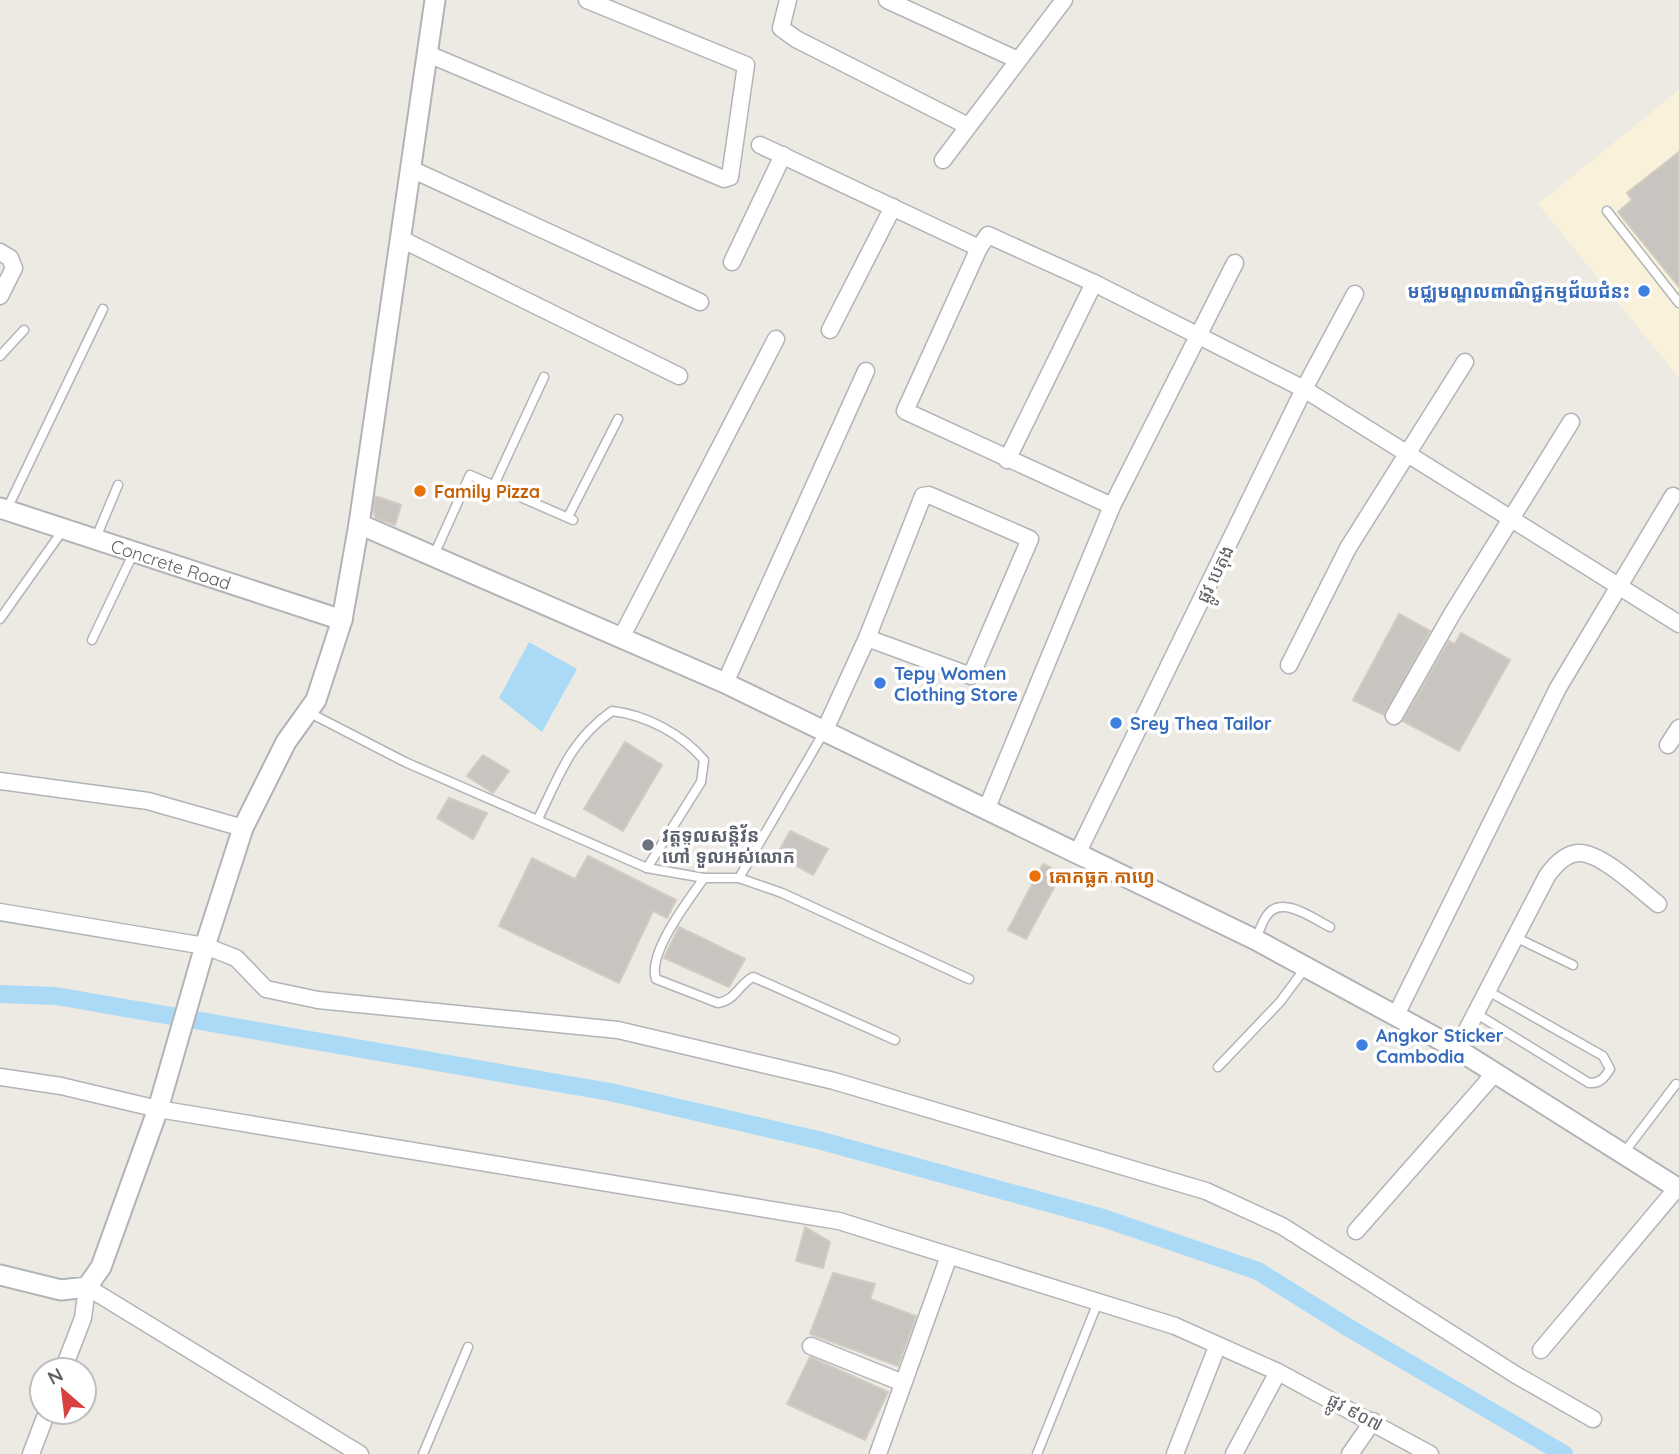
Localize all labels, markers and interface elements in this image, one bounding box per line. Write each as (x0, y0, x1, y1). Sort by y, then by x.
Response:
place label: មជ្ឈមណ្ឌលពាណិជ្ជកម្មជ័យជំនះ (1408, 280, 1630, 303)
marker: មជ្ឈមណ្ឌលពាណិជ្ជកម្មជ័យជំនះ (1636, 283, 1652, 299)
place label: Family Pizza (434, 480, 540, 503)
marker: Family Pizza (412, 483, 428, 499)
street label: Concrete Road (108, 534, 234, 594)
street label: ផ្លូវ បេតុង (1191, 541, 1244, 609)
place label: Tepy Women Clothing Store (894, 662, 1018, 706)
marker: Tepy Women Clothing Store (872, 675, 888, 691)
place label: Srey Thea Tailor (1130, 712, 1272, 735)
marker: Srey Thea Tailor (1108, 715, 1124, 731)
place label: វត្តទូលសន្តិវ័ន ហៅ ទួលអស់លោក (662, 824, 795, 868)
marker: វត្តទូលសន្តិវ័ន ហៅ ទួលអស់លោក (640, 837, 656, 853)
place label: គោកធ្លក កាហ្វេ (1049, 865, 1155, 888)
marker: គោកធ្លក កាហ្វេ (1027, 868, 1043, 884)
place label: Angkor Sticker Cambodia (1376, 1024, 1504, 1068)
marker: Angkor Sticker Cambodia (1354, 1037, 1370, 1053)
north arrow (28, 1356, 98, 1426)
text: N (43, 1362, 67, 1390)
street label: ផ្លូវ ៩០៧ (1321, 1388, 1387, 1441)

